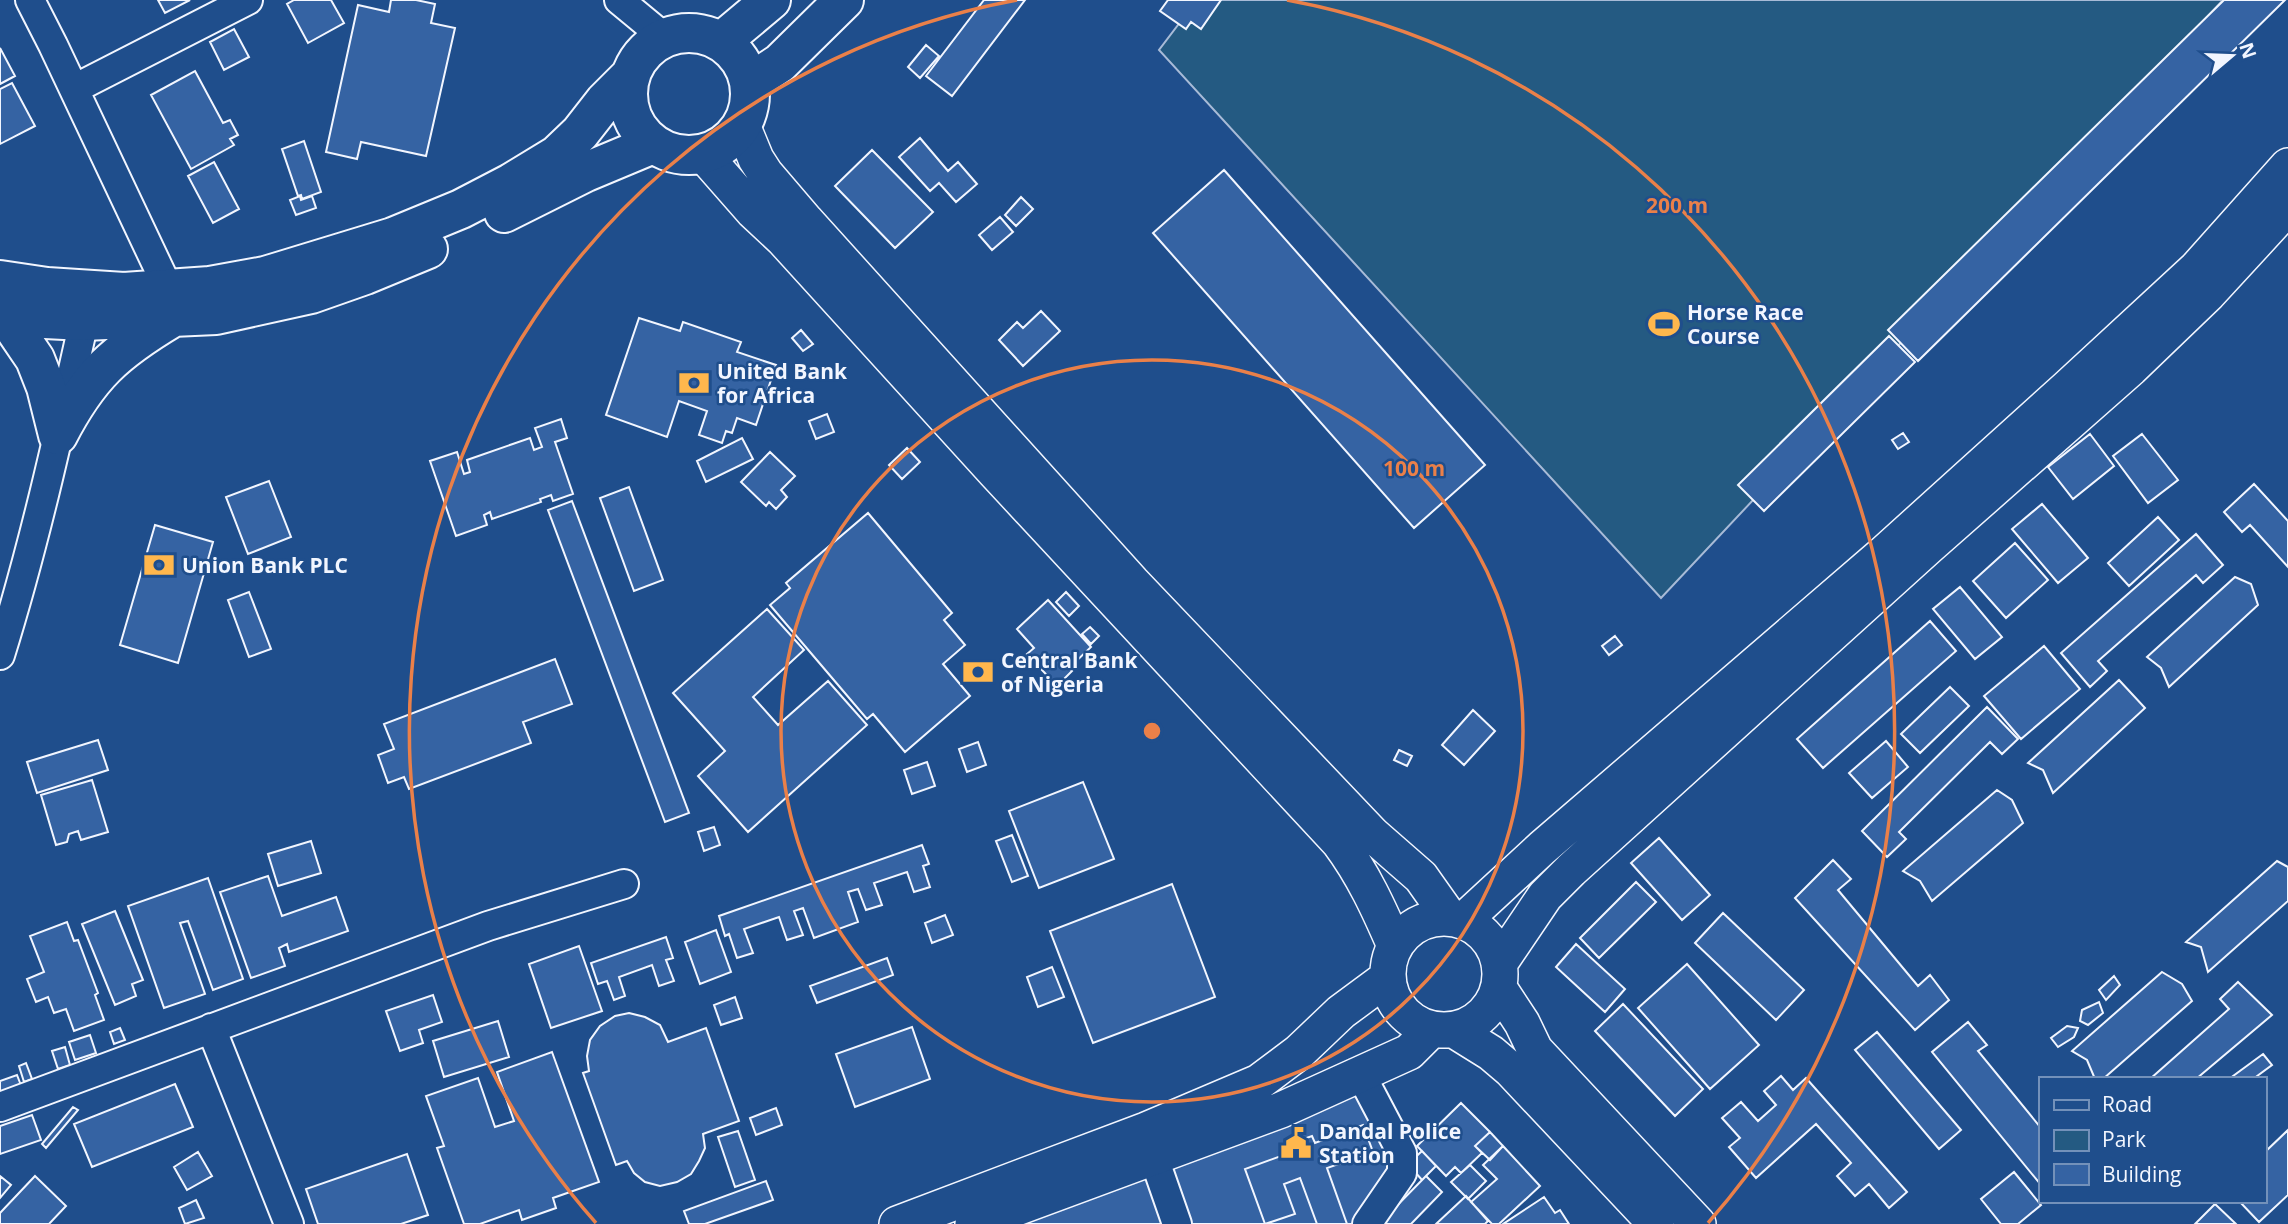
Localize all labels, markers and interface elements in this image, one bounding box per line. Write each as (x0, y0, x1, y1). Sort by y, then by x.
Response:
north arrow (2197, 21, 2267, 91)
text: N (2233, 39, 2263, 62)
text: 200 m (1646, 191, 1708, 219)
place label: Horse Race Course (1687, 298, 1804, 350)
sports icon: Horse Race Course (1647, 307, 1681, 341)
place label: United Bank for Africa (717, 357, 848, 409)
bank icon: United Bank for Africa (677, 366, 711, 400)
text: 100 m (1383, 454, 1445, 482)
bank icon: Union Bank PLC (142, 548, 176, 582)
place label: Union Bank PLC (182, 551, 348, 579)
place label: Central Bank of Nigeria (1001, 646, 1138, 698)
bank icon: Central Bank of Nigeria (961, 655, 995, 689)
centre of rings (1140, 719, 1164, 743)
legend (2039, 1077, 2267, 1203)
text: Road (2102, 1090, 2152, 1118)
place label: Dandal Police Station (1319, 1117, 1461, 1169)
text: Park (2102, 1125, 2146, 1153)
public building icon: Dandal Police Station (1279, 1126, 1313, 1160)
text: Building (2102, 1160, 2181, 1188)

